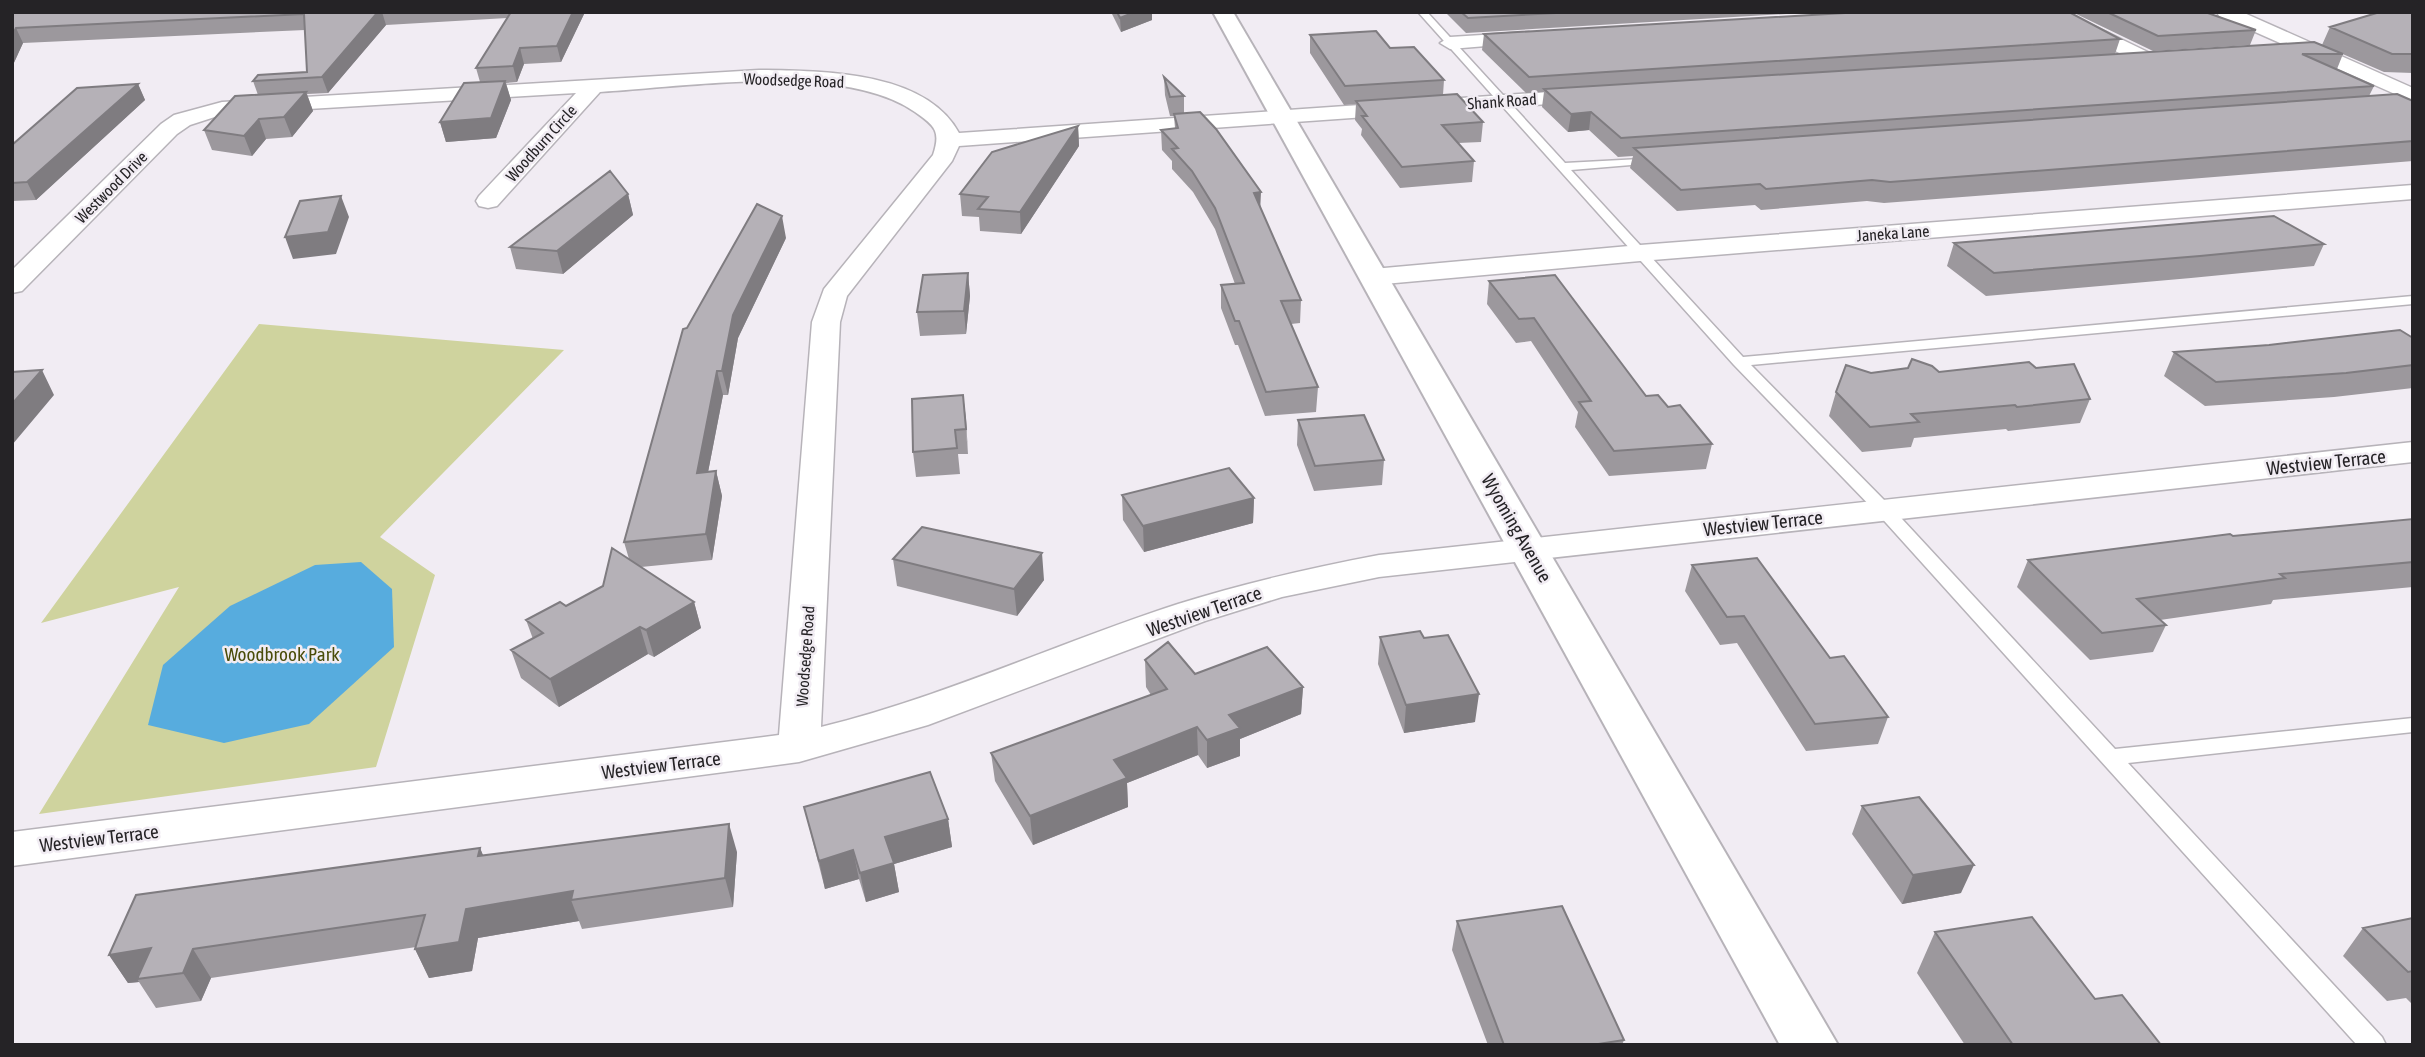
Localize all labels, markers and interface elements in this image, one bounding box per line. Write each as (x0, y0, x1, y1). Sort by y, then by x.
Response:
street label: Woodsedge Road (743, 69, 845, 92)
street label: Shank Road (1467, 90, 1537, 112)
street label: Woodburn Circle (502, 101, 580, 185)
street label: Westwood Drive (71, 147, 151, 227)
street label: Janeka Lane (1856, 221, 1930, 245)
street label: Westview Terrace (2265, 445, 2387, 479)
street label: Wyoming Avenue (1477, 470, 1557, 586)
street label: Westview Terrace (1702, 506, 1824, 540)
street label: Westview Terrace (1144, 581, 1264, 641)
street label: Woodsedge Road (793, 605, 818, 707)
park label: Woodbrook Park (224, 643, 340, 665)
street label: Westview Terrace (600, 747, 722, 783)
street label: Westview Terrace (38, 820, 160, 856)

